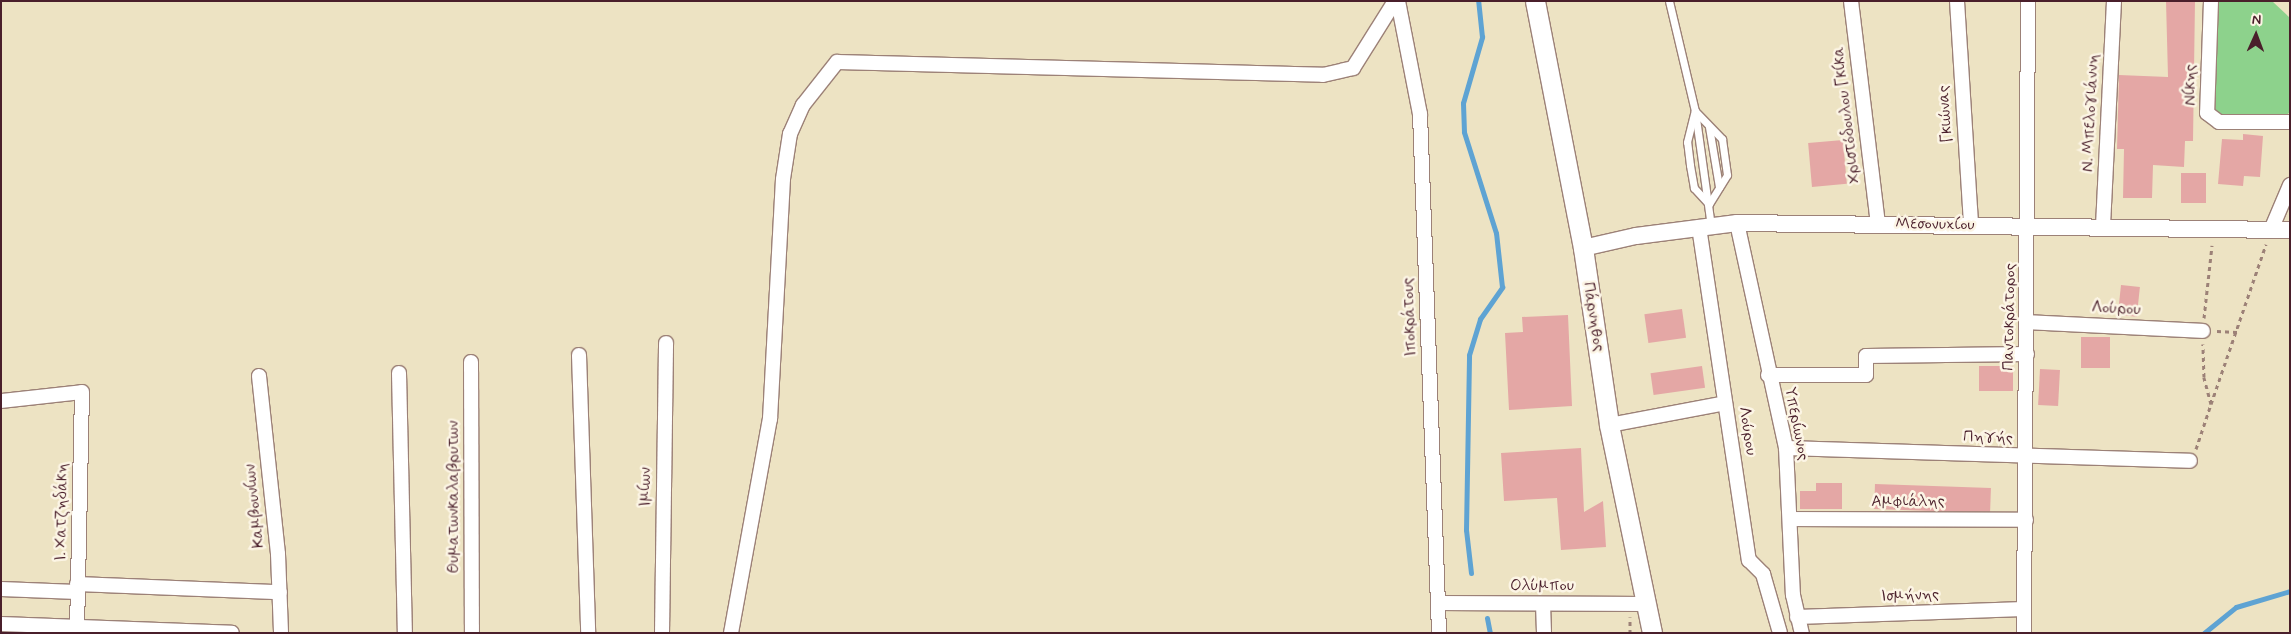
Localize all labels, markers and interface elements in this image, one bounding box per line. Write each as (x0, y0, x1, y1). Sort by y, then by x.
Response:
north arrow (2231, 10, 2281, 60)
text: N (2252, 11, 2261, 29)
street label: Χριστόδουλου Γκίκα (1829, 45, 1865, 185)
street label: Ν. Μπελογιάννη (2078, 53, 2104, 173)
street label: Νίκης (2181, 64, 2201, 106)
street label: Γκιώνας (1934, 85, 1958, 143)
street label: Μεσονυχίου (1895, 215, 1975, 235)
street label: Παντοκράτορος (1999, 263, 2021, 371)
street label: Ιποκράτους (1399, 277, 1421, 357)
street label: Πάρνηθος (1578, 281, 1608, 353)
street label: Λούρου (2091, 298, 2141, 320)
street label: Υπερίωνος (1780, 386, 1812, 462)
street label: Λούρου (1734, 405, 1760, 457)
street label: Θυματωνκαλαβρυτων (444, 420, 464, 574)
street label: Πηγής (1963, 428, 2013, 448)
street label: Ι. Χατζηδάκη (52, 463, 72, 561)
street label: Καμβουνίων (241, 463, 269, 549)
street label: Ιμίων (636, 467, 656, 507)
street label: Αμφιάλης (1871, 492, 1945, 512)
street label: Ολύμπου (1510, 576, 1574, 596)
street label: Ισμήνης (1881, 585, 1939, 607)

